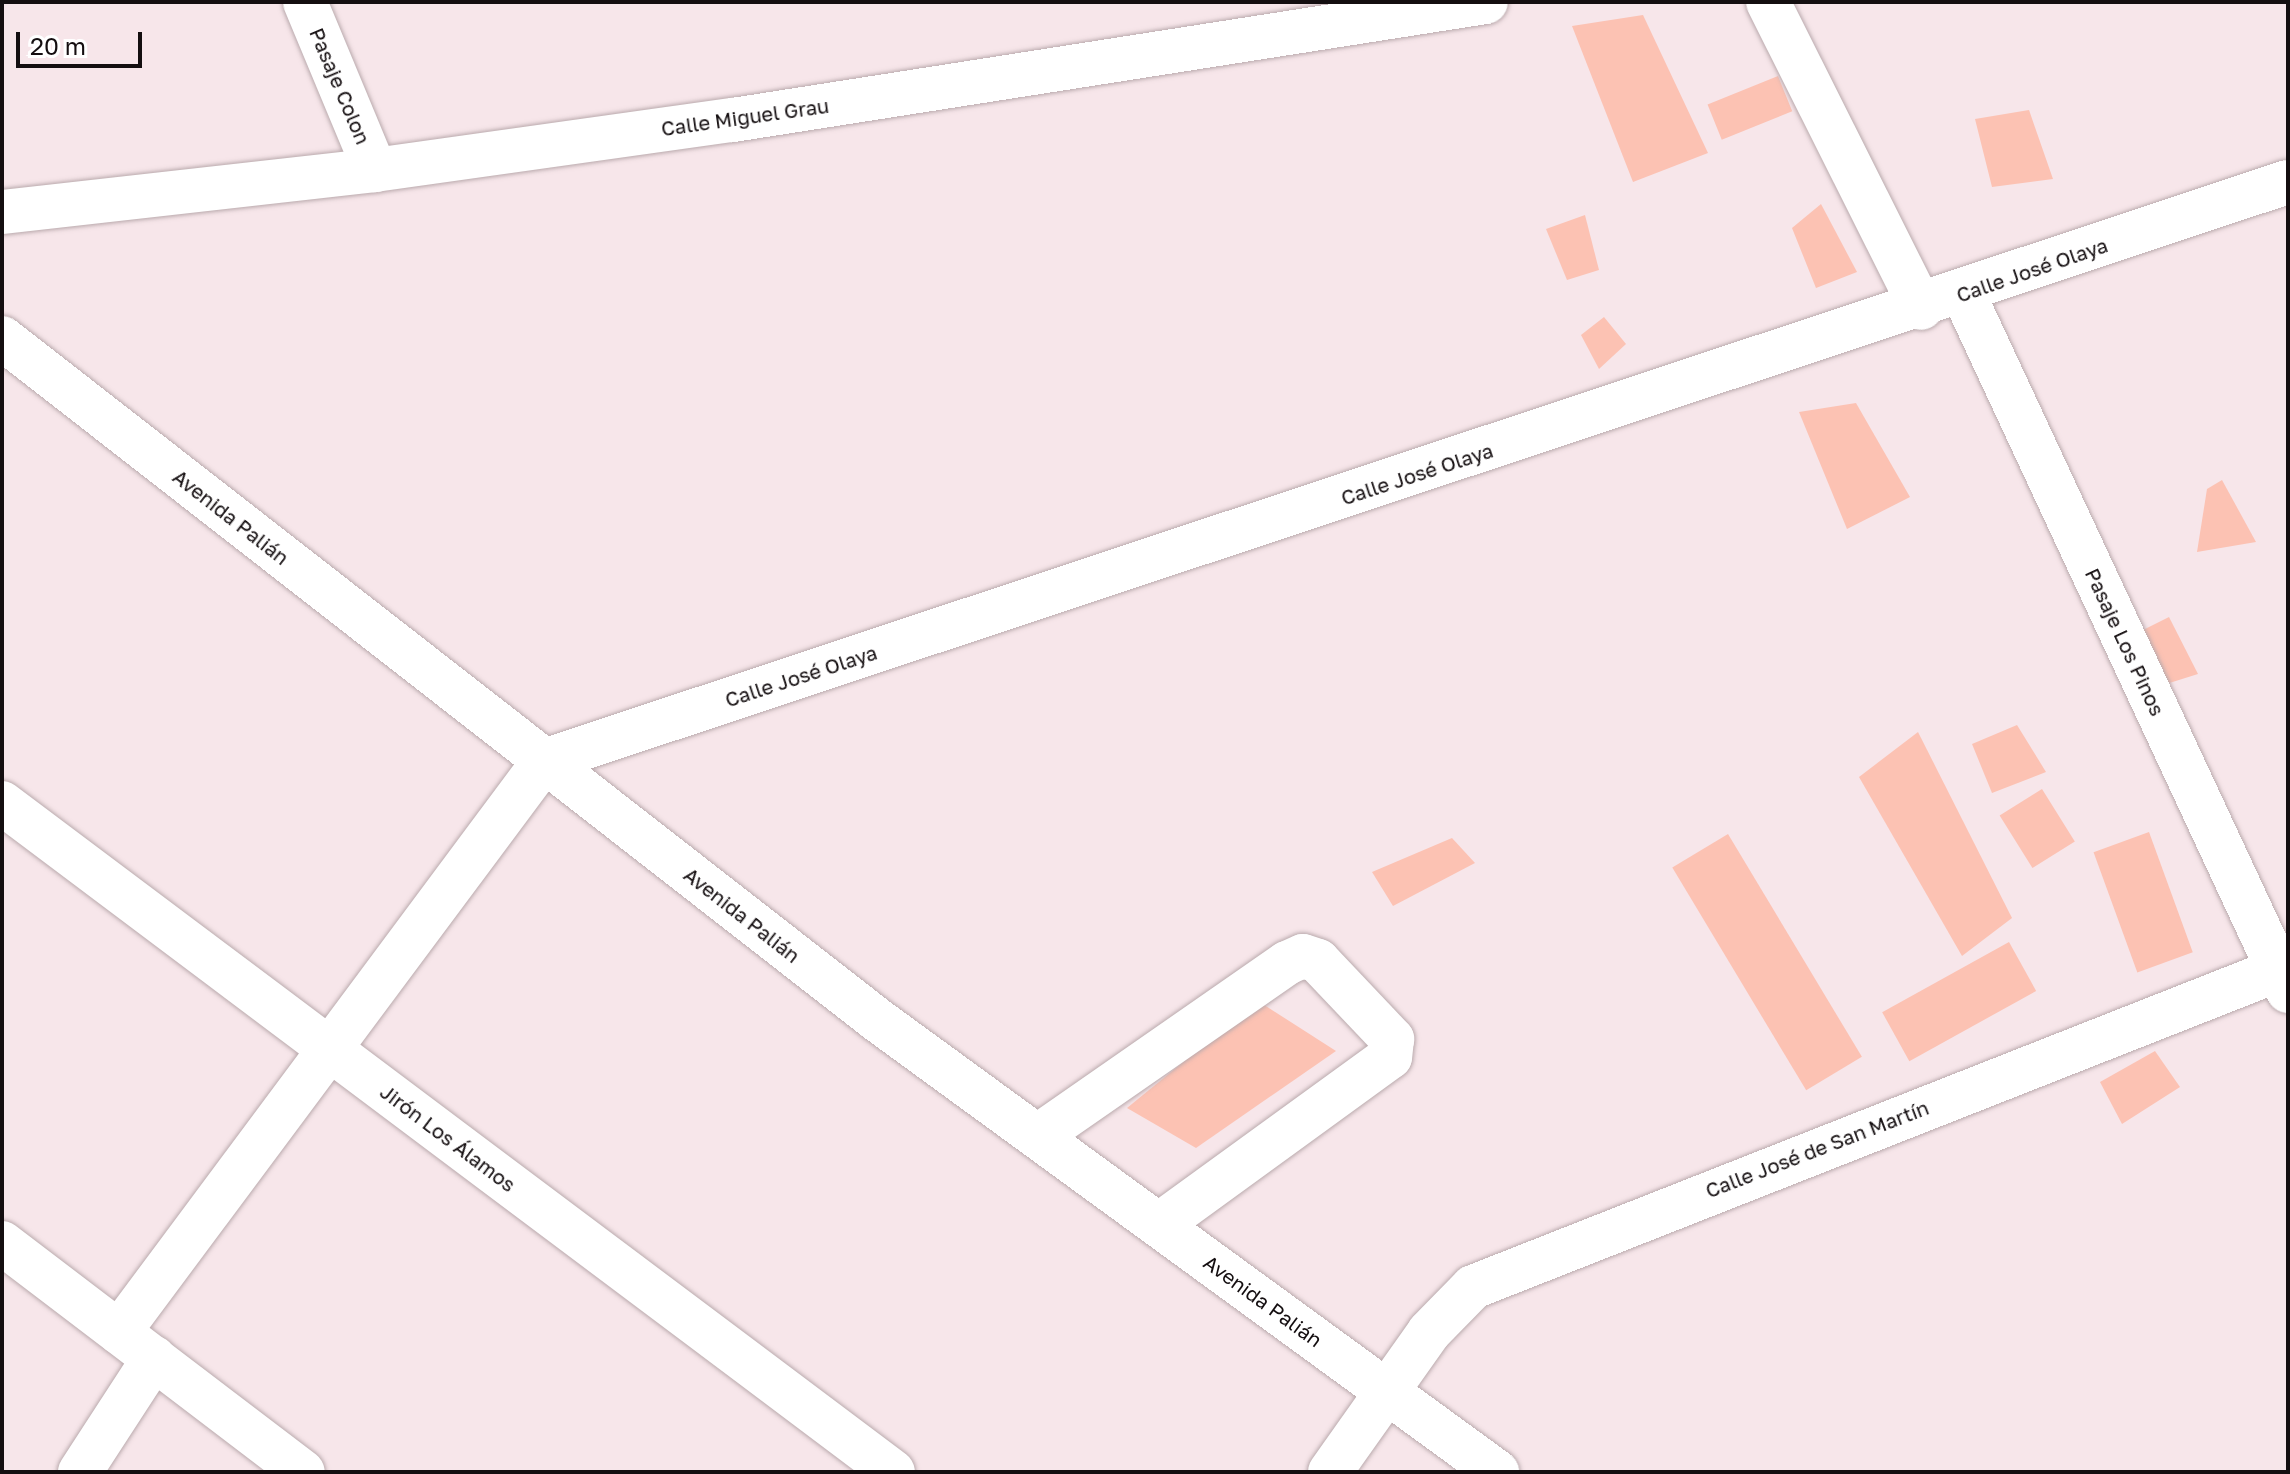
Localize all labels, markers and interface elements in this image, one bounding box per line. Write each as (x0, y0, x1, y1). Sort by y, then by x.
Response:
scale bar (20, 16, 146, 66)
street label: Pasaje Colon (305, 24, 375, 148)
text: 20 m (30, 31, 86, 60)
street label: Calle Miguel Grau (660, 93, 830, 141)
street label: Calle José Olaya (1953, 233, 2111, 307)
street label: Calle José Olaya (1338, 438, 1496, 510)
street label: Avenida Palián (168, 464, 294, 570)
street label: Pasaje Los Pinos (2080, 564, 2170, 720)
street label: Calle José Olaya (722, 640, 880, 712)
street label: Avenida Palián (679, 862, 805, 968)
street label: Jirón Los Álamos (376, 1079, 520, 1197)
street label: Calle José de San Martín (1702, 1095, 1932, 1203)
street label: Avenida Palián (1199, 1250, 1327, 1352)

